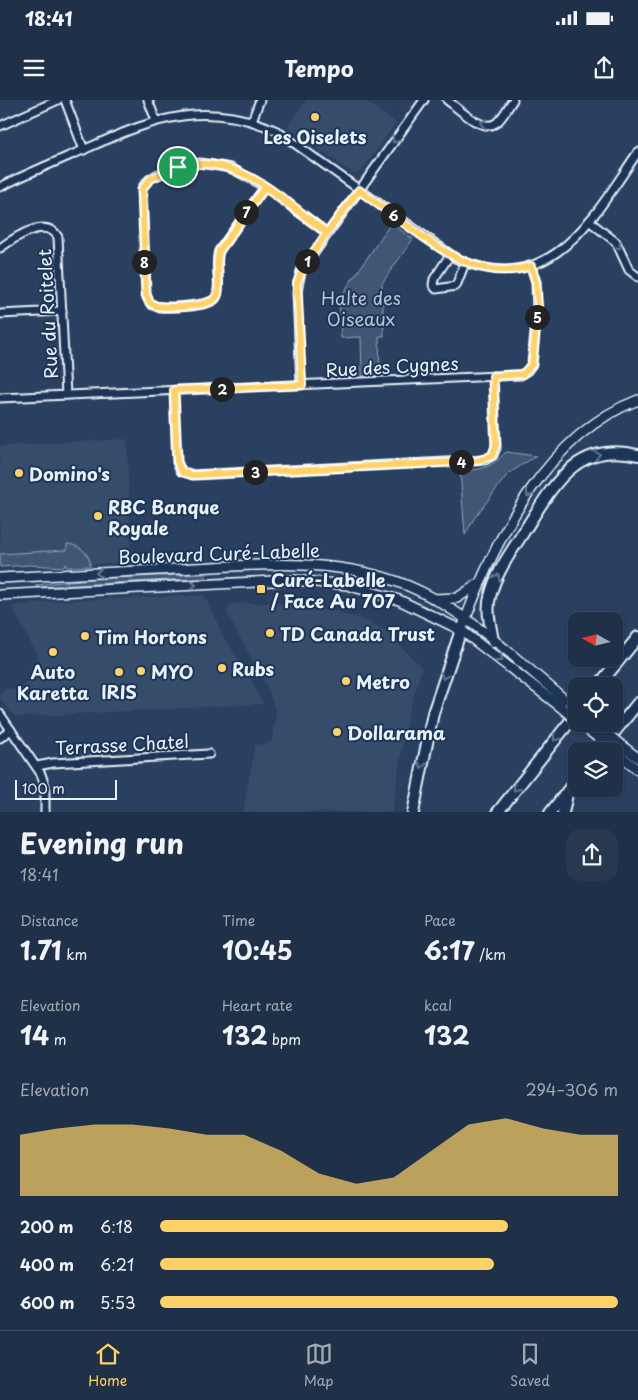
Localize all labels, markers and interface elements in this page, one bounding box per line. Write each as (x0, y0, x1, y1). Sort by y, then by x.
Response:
text: 18:41 (25, 4, 73, 32)
text: Tempo (284, 51, 354, 84)
icon: menu (20, 54, 48, 82)
icon: share (590, 54, 618, 82)
marker: Les Oiselets (309, 111, 321, 123)
one-way arrow (479, 118, 488, 128)
place label: Les Oiselets (263, 123, 367, 150)
one-way arrow (393, 134, 401, 143)
pin (157, 146, 199, 188)
icon: arrive (164, 153, 192, 181)
pin: 7 (234, 200, 258, 224)
text: 7 (242, 202, 251, 223)
pin: 6 (380, 202, 406, 228)
text: 6 (389, 205, 398, 226)
one-way arrow (612, 240, 620, 249)
street label: Rue du Roitelet (30, 248, 64, 380)
pin: 1 (294, 248, 320, 274)
pin: 8 (132, 250, 156, 274)
text: 1 (304, 251, 311, 272)
text: 8 (140, 252, 149, 273)
park label: Halte des Oiseaux (321, 284, 401, 332)
pin: 5 (524, 304, 550, 330)
text: 5 (533, 307, 542, 328)
street label: Rue des Cygnes (325, 349, 459, 383)
pin: 2 (210, 376, 234, 402)
text: 2 (218, 379, 227, 400)
pin: 4 (448, 450, 474, 474)
one-way arrow (593, 450, 601, 461)
text: 4 (457, 452, 466, 473)
place label: Domino's (29, 460, 110, 487)
pin: 3 (242, 460, 268, 484)
text: 3 (251, 462, 260, 483)
marker: Domino's (13, 467, 25, 479)
one-way arrow (526, 488, 535, 498)
place label: RBC Banque Royale (108, 493, 220, 541)
marker: RBC Banque Royale (92, 510, 104, 522)
street label: Boulevard Curé-Labelle (118, 536, 321, 570)
place label: Curé-Labelle / Face Au 707 (270, 566, 396, 614)
one-way arrow (95, 568, 103, 578)
one-way arrow (491, 574, 501, 583)
one-way arrow (189, 580, 197, 591)
marker: Curé-Labelle / Face Au 707 (255, 583, 267, 595)
north arrow (568, 612, 622, 668)
map controls (568, 612, 623, 797)
place label: TD Canada Trust (280, 620, 436, 647)
place label: Tim Hortons (95, 623, 207, 650)
marker: TD Canada Trust (264, 627, 276, 639)
marker: Tim Hortons (79, 630, 91, 642)
marker: Auto Karetta (47, 646, 59, 658)
one-way arrow (494, 654, 503, 662)
place label: Rubs (232, 655, 275, 682)
place label: Auto Karetta (17, 658, 89, 706)
place label: MYO (151, 658, 193, 685)
marker: Rubs (216, 662, 228, 674)
marker: MYO (135, 665, 147, 677)
marker: IRIS (113, 666, 125, 678)
place label: Metro (356, 668, 410, 695)
one-way arrow (440, 672, 450, 680)
marker: Metro (340, 675, 352, 687)
button: locate (568, 677, 623, 732)
place label: IRIS (101, 678, 137, 705)
place label: Dollarama (347, 719, 446, 746)
marker: Dollarama (331, 726, 343, 738)
street label: Terrasse Chatel (54, 727, 190, 761)
one-way arrow (553, 733, 562, 742)
button: layers (568, 742, 623, 797)
one-way arrow (417, 761, 427, 770)
scale bar (15, 778, 118, 801)
text: 100 m (22, 778, 65, 799)
one-way arrow (514, 782, 522, 791)
text: Evening run (20, 821, 184, 864)
button: share (566, 829, 618, 881)
text: 18:41 (20, 862, 59, 886)
text: Distance (20, 910, 79, 931)
text: Time (222, 910, 255, 931)
text: Pace (424, 910, 456, 931)
text: 1.71 (20, 931, 62, 969)
text: 10:45 (222, 931, 293, 969)
text: 6:17 (424, 931, 475, 969)
text: km (62, 944, 87, 965)
text: /km (475, 944, 506, 965)
text: Elevation (20, 995, 80, 1016)
text: Heart rate (222, 995, 293, 1016)
text: kcal (424, 995, 452, 1016)
text: 14 (20, 1016, 49, 1054)
text: 132 (222, 1016, 267, 1054)
text: 132 (424, 1016, 469, 1054)
text: m (49, 1029, 66, 1050)
text: bpm (267, 1029, 301, 1050)
text: Elevation (20, 1077, 89, 1101)
text: 294–306 m (525, 1077, 618, 1101)
text: 200 m (20, 1214, 74, 1238)
text: 6:18 (100, 1214, 133, 1238)
text: 400 m (20, 1252, 74, 1276)
text: 6:21 (100, 1252, 134, 1276)
text: 600 m (20, 1290, 74, 1314)
text: 5:53 (100, 1290, 135, 1314)
tab: Home (88, 1340, 127, 1391)
tab: Map (304, 1340, 334, 1391)
tab: Saved (510, 1340, 550, 1391)

